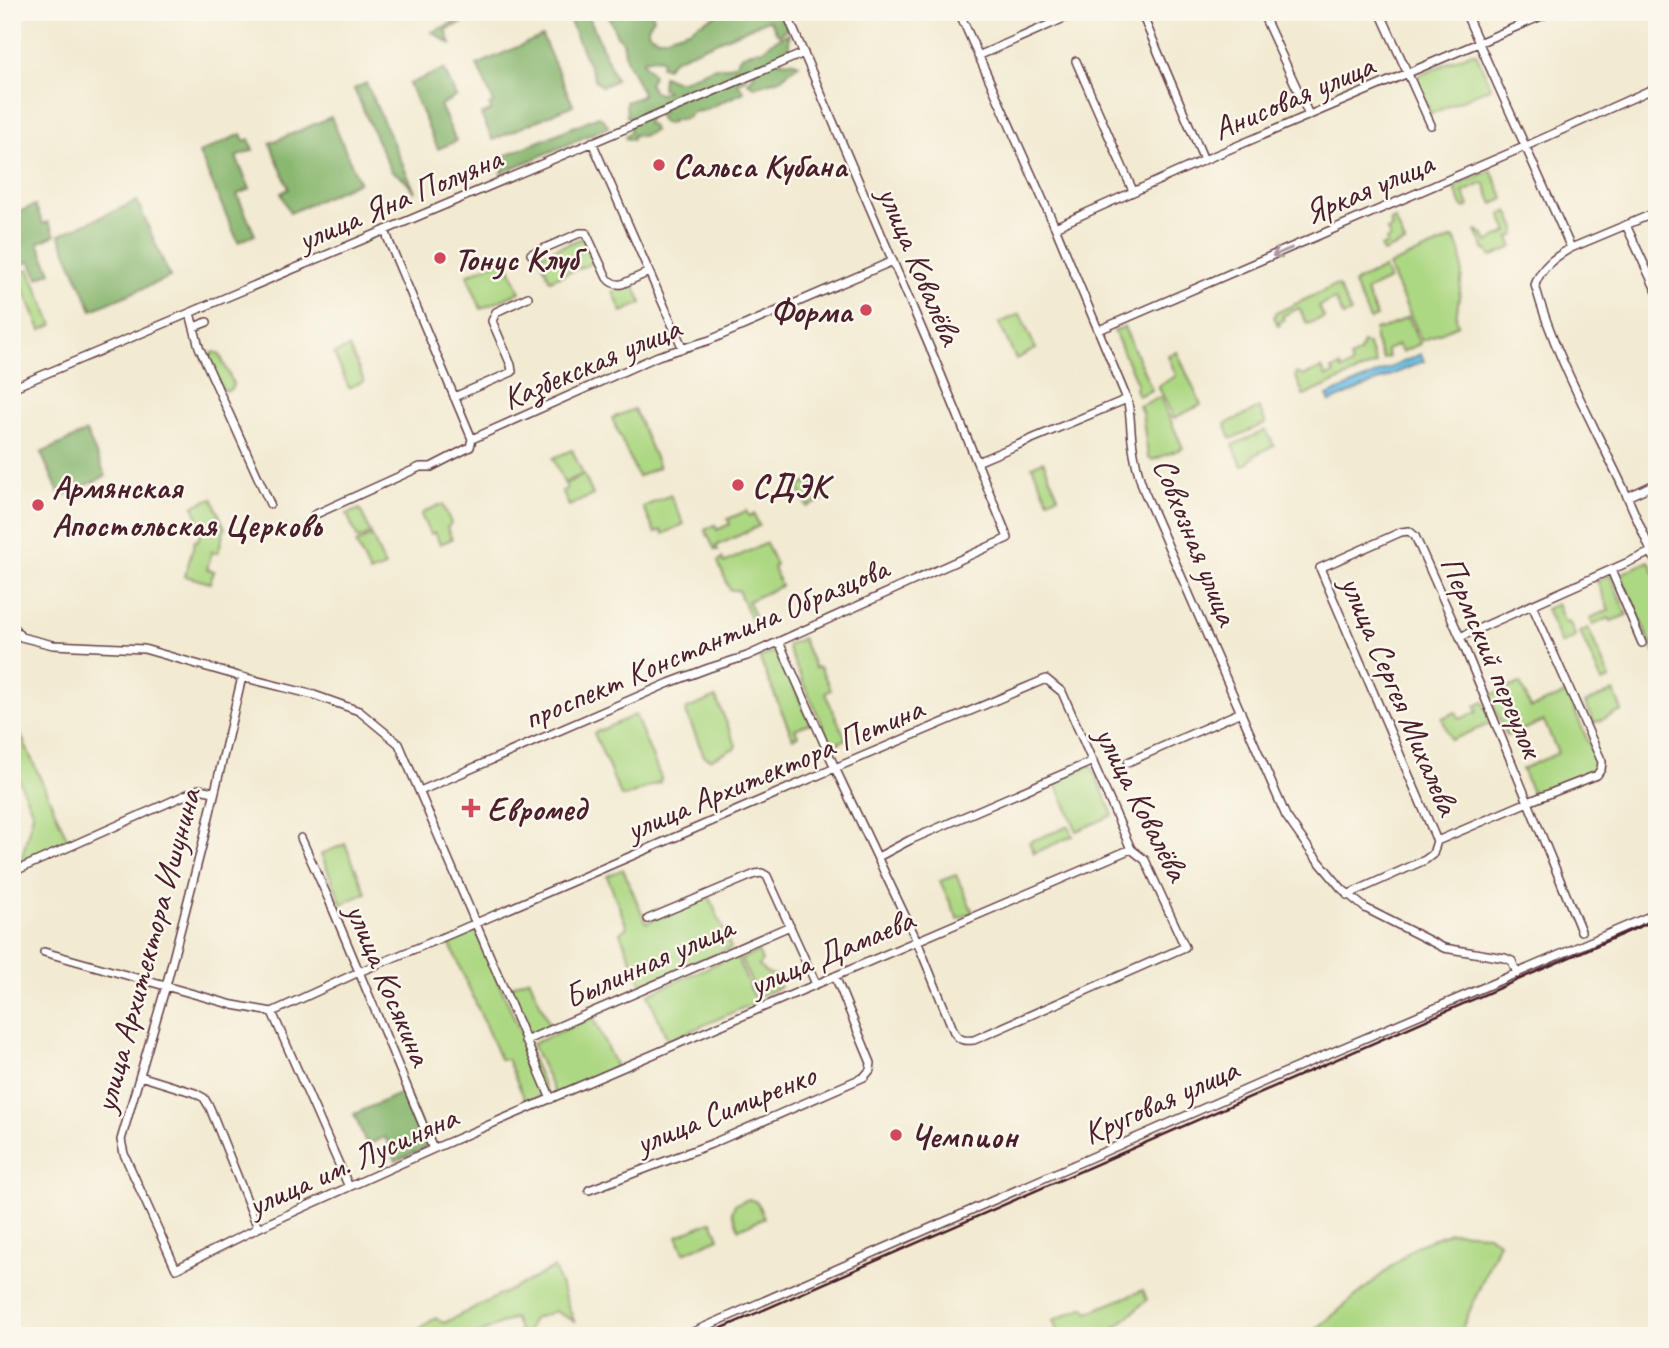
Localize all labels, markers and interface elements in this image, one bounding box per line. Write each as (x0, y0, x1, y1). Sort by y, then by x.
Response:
street label: Анисовая улица (1207, 43, 1383, 150)
street label: улица Яна Полуяна (289, 136, 509, 262)
street label: Яркая улица (1297, 141, 1441, 234)
place label: Сальса Кубана (673, 145, 849, 187)
marker: Сальса Кубана (651, 157, 667, 173)
street label: улица Ковалёва (867, 178, 973, 353)
place label: Тонус Клуб (454, 238, 587, 280)
one-way arrow (1271, 246, 1293, 259)
marker: Тонус Клуб (432, 250, 448, 266)
place label: Форма (771, 290, 854, 332)
marker: Форма (858, 302, 874, 318)
street label: Казбекская улица (496, 306, 689, 419)
street label: Совхозная улица (1144, 452, 1250, 634)
place label: СДЭК (752, 465, 834, 507)
place label: Армянская Апостольская Церковь (52, 466, 324, 546)
marker: СДЭК (730, 477, 746, 493)
marker: Армянская Апостольская Церковь (30, 497, 46, 513)
street label: проспект Константина Образцова (517, 546, 896, 739)
street label: Пермский переулок (1431, 549, 1554, 766)
street label: улица Сергея Михалева (1330, 568, 1470, 824)
street label: улица Архитектора Петина (618, 686, 932, 851)
street label: улица Ковалёва (1084, 717, 1200, 890)
street label: улица Архитектора Ишунина (83, 781, 211, 1118)
place label: Евромед (487, 788, 589, 830)
marker: Евромед (461, 798, 481, 818)
street label: улица Косякина (335, 895, 443, 1074)
street label: улица Дамаева (741, 897, 923, 1006)
street label: Былинная улица (557, 905, 742, 1018)
street label: Круговая улица (1076, 1047, 1247, 1154)
street label: улица Симиренко (627, 1053, 824, 1165)
street label: улица им. Лусиняна (239, 1095, 466, 1227)
place label: Чемпион (910, 1115, 1019, 1157)
marker: Чемпион (888, 1127, 904, 1143)

